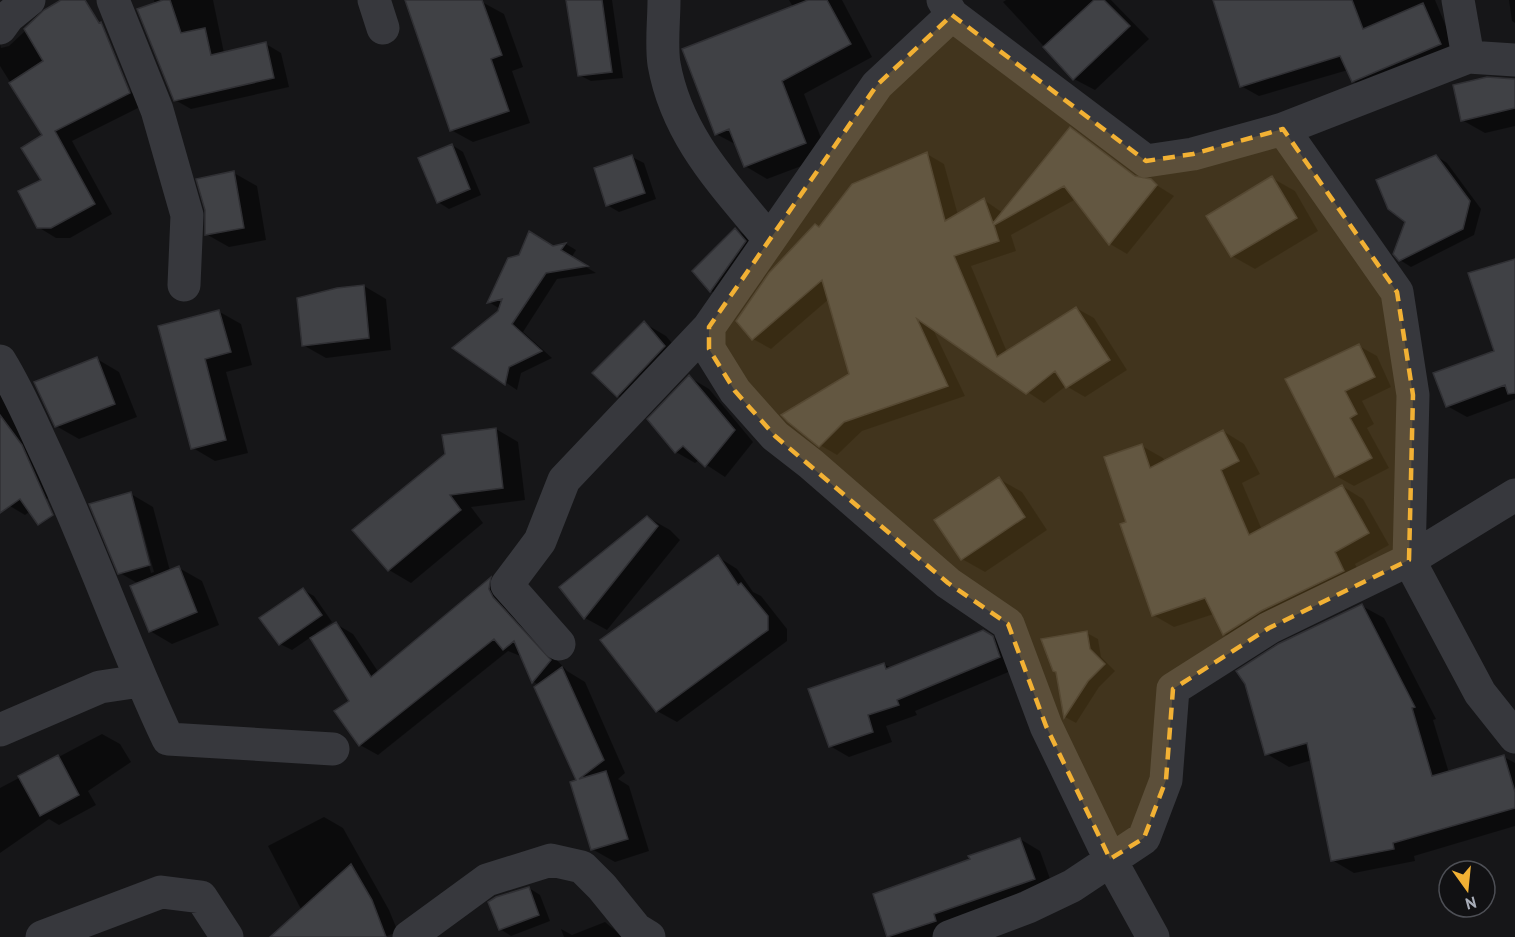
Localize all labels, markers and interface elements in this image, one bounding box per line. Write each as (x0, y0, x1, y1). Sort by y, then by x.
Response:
north arrow (1437, 859, 1497, 919)
text: N (1463, 892, 1479, 915)

